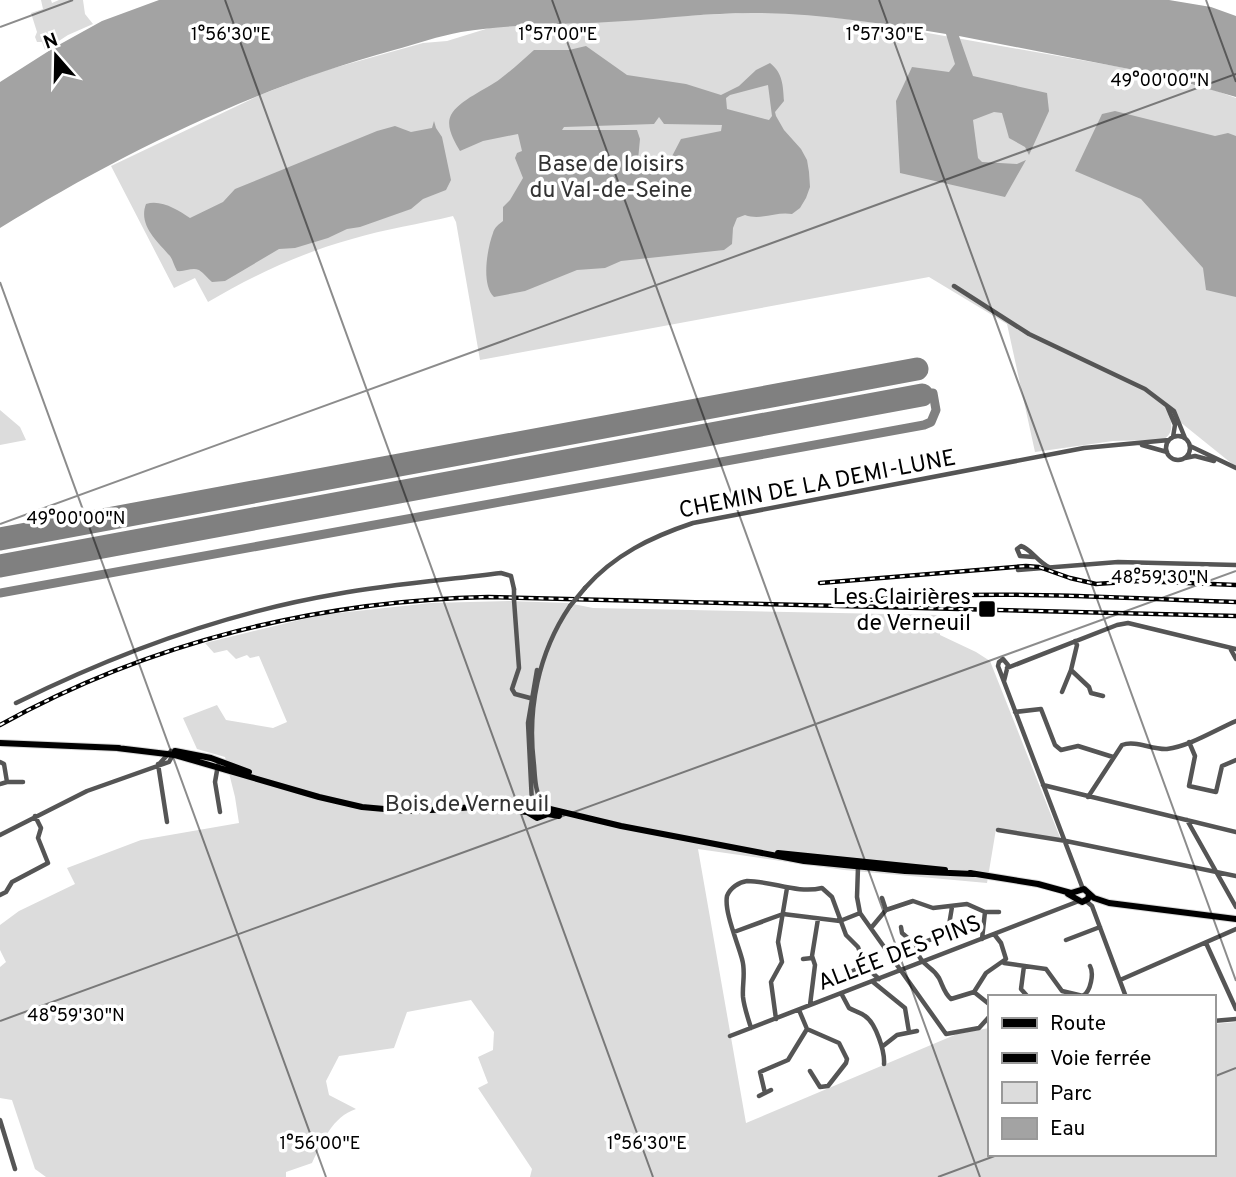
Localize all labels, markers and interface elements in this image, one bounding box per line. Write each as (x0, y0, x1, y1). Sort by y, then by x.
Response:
north arrow (21, 21, 91, 91)
text: 1°56'30"E (191, 24, 271, 47)
text: 1°57'00"E (518, 24, 598, 47)
text: 1°57'30"E (846, 24, 924, 47)
text: N (40, 28, 61, 56)
text: 49°00'00"N (1111, 70, 1209, 93)
park label: Base de loisirs du Val-de-Seine (530, 151, 692, 206)
street label: CHEMIN DE LA DEMI-LUNE (677, 444, 958, 527)
text: 49°00'00"N (27, 508, 125, 531)
text: 48°59'30"N (1111, 567, 1209, 590)
place label: Les Clairières de Verneuil (833, 584, 971, 639)
marker: Les Clairières de Verneuil (977, 599, 997, 619)
park label: Bois de Verneuil (385, 791, 549, 820)
street label: ALLÉE DES PINS (814, 909, 986, 999)
legend (988, 995, 1215, 1156)
text: 48°59'30"N (27, 1005, 125, 1028)
text: Route (1050, 1011, 1106, 1038)
text: Voie ferrée (1050, 1046, 1151, 1073)
text: Parc (1050, 1081, 1092, 1108)
text: Eau (1050, 1116, 1085, 1143)
text: 1°56'00"E (280, 1133, 360, 1156)
text: 1°56'30"E (607, 1133, 687, 1156)

